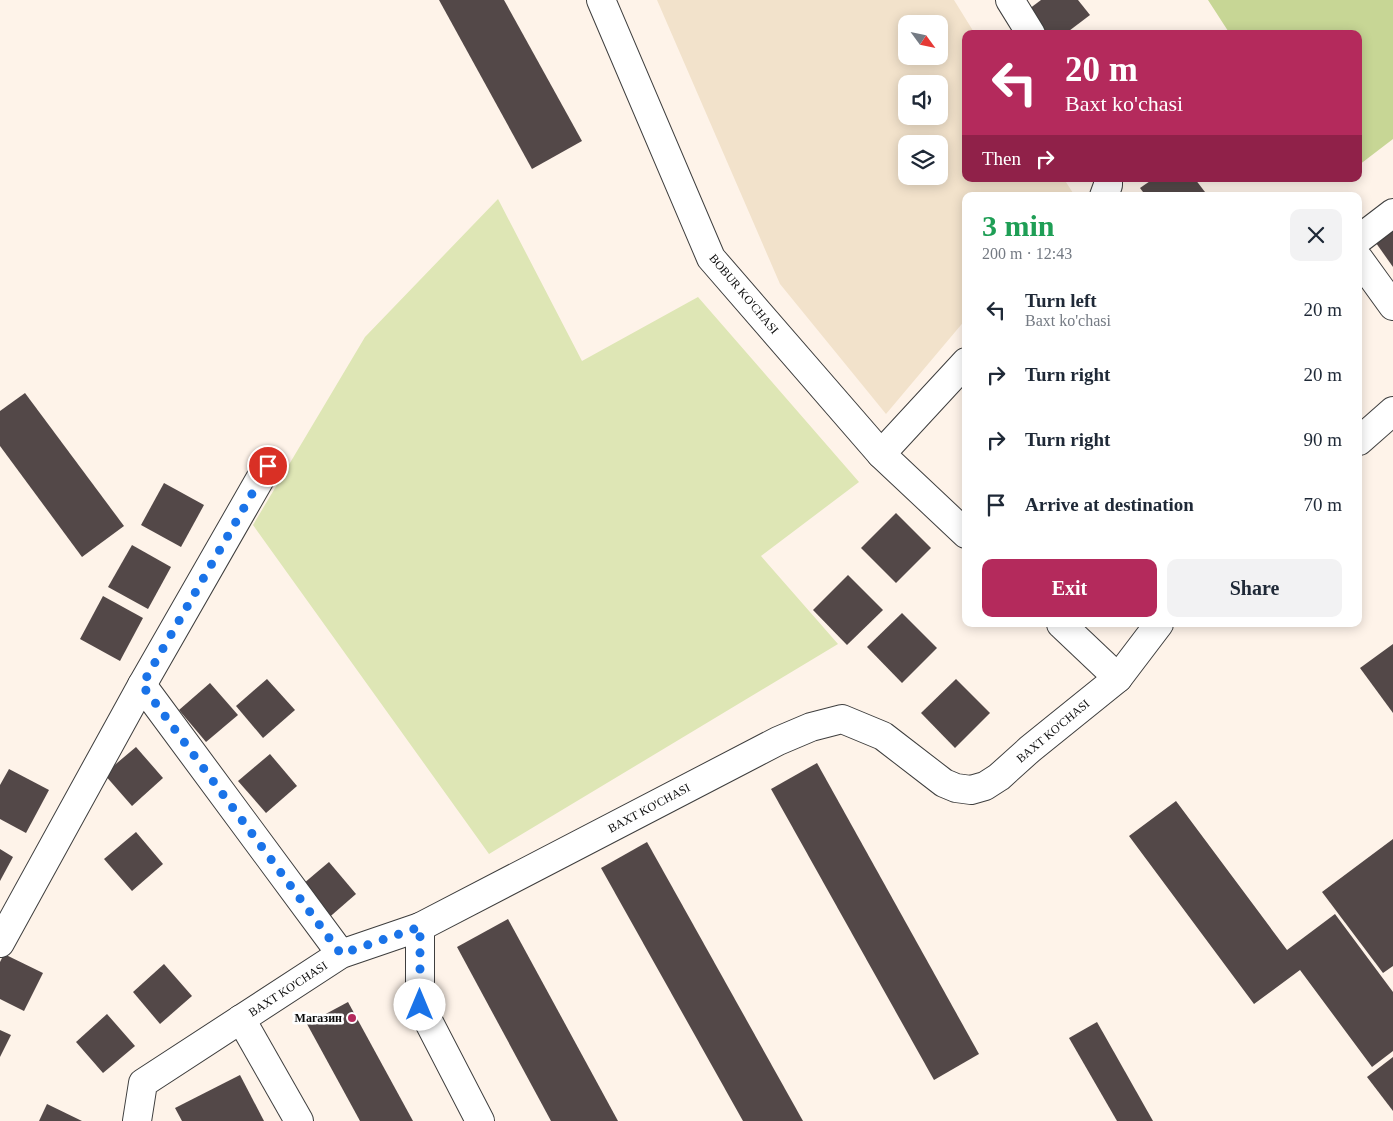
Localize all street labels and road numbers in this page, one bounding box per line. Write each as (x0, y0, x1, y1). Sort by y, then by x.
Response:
street label: BOBUR KO'CHASI (707, 251, 781, 337)
street label: BAXT KO'CHASI (1014, 696, 1092, 766)
street label: BAXT KO'CHASI (606, 780, 692, 836)
street label: BAXT KO'CHASI (246, 958, 330, 1020)

